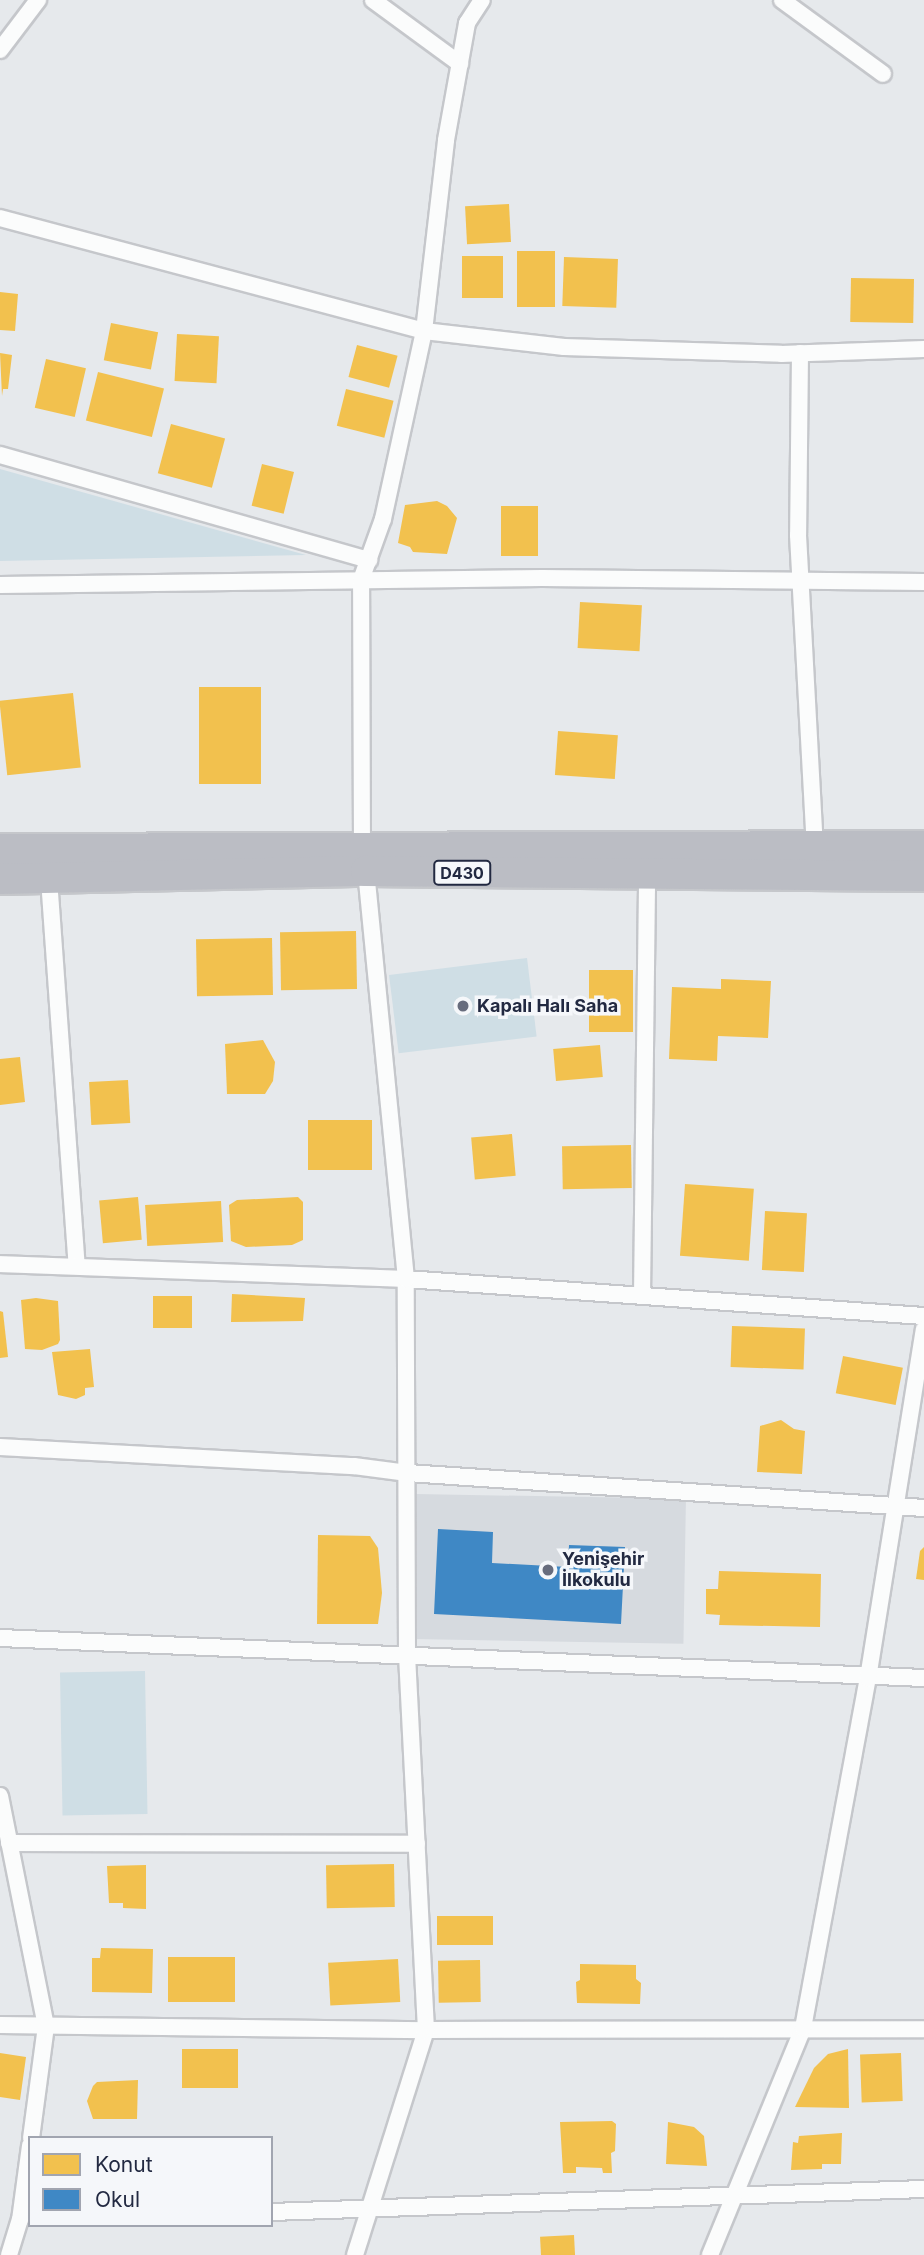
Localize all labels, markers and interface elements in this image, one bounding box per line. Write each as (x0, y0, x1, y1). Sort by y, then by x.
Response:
road number: D430 (432, 860, 492, 886)
place label: Kapalı Halı Saha (477, 995, 618, 1017)
marker: Kapalı Halı Saha (455, 998, 471, 1014)
place label: Yenişehir İlkokulu (562, 1549, 644, 1592)
marker: Yenişehir İlkokulu (540, 1562, 556, 1578)
legend (28, 2136, 273, 2227)
text: Konut (95, 2152, 153, 2177)
text: Okul (95, 2187, 140, 2212)

